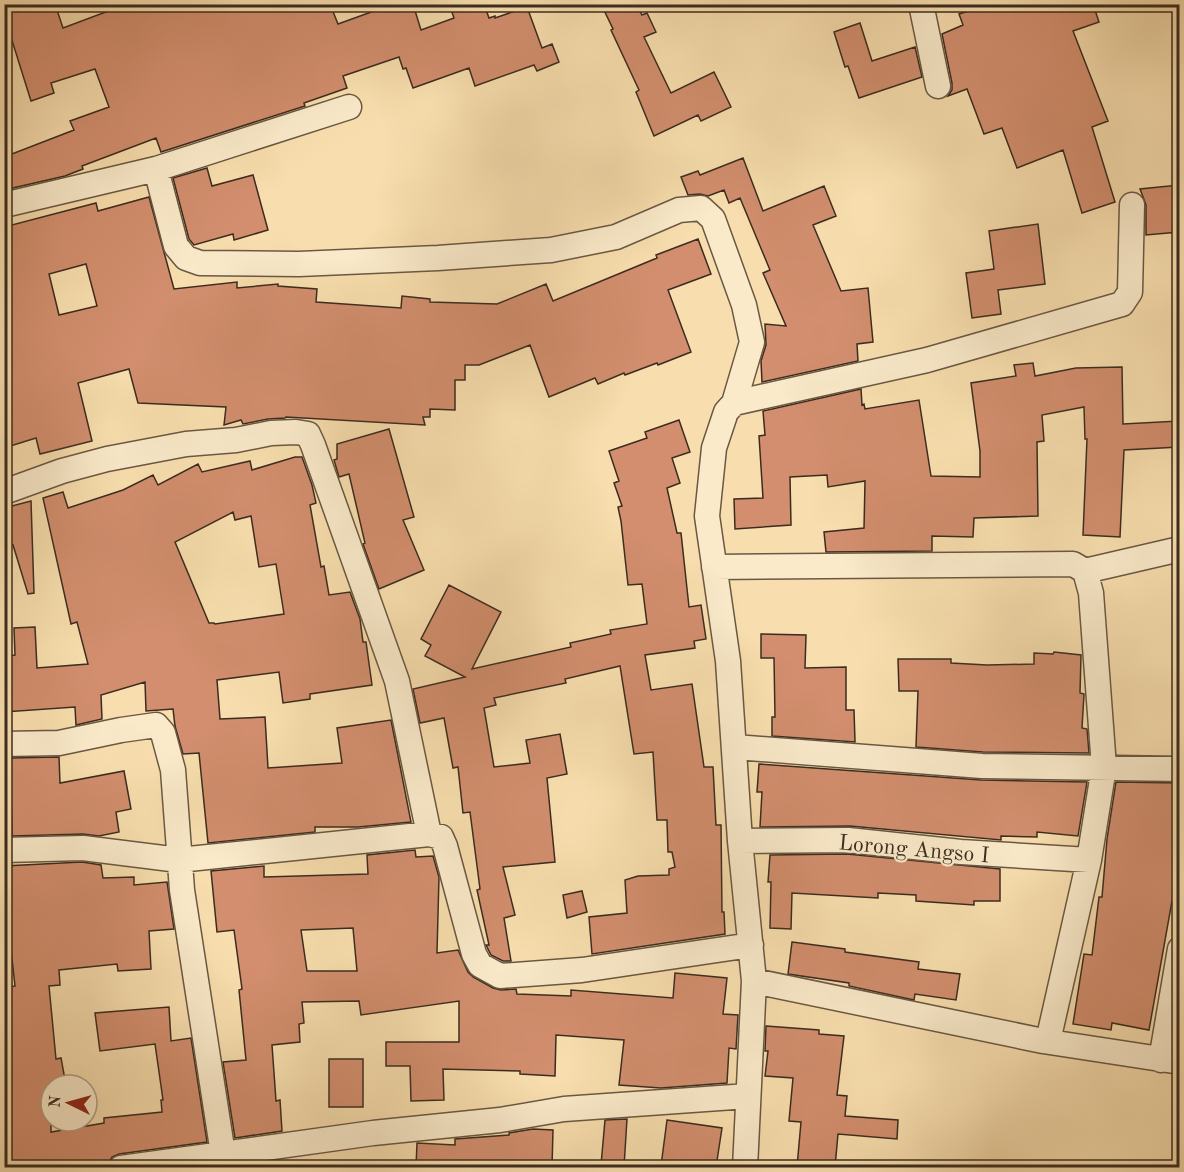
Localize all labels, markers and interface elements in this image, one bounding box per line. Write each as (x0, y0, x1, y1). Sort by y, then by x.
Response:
street label: Lorong Angso I (837, 832, 990, 868)
north arrow (39, 1073, 99, 1133)
text: N (48, 1094, 65, 1109)

